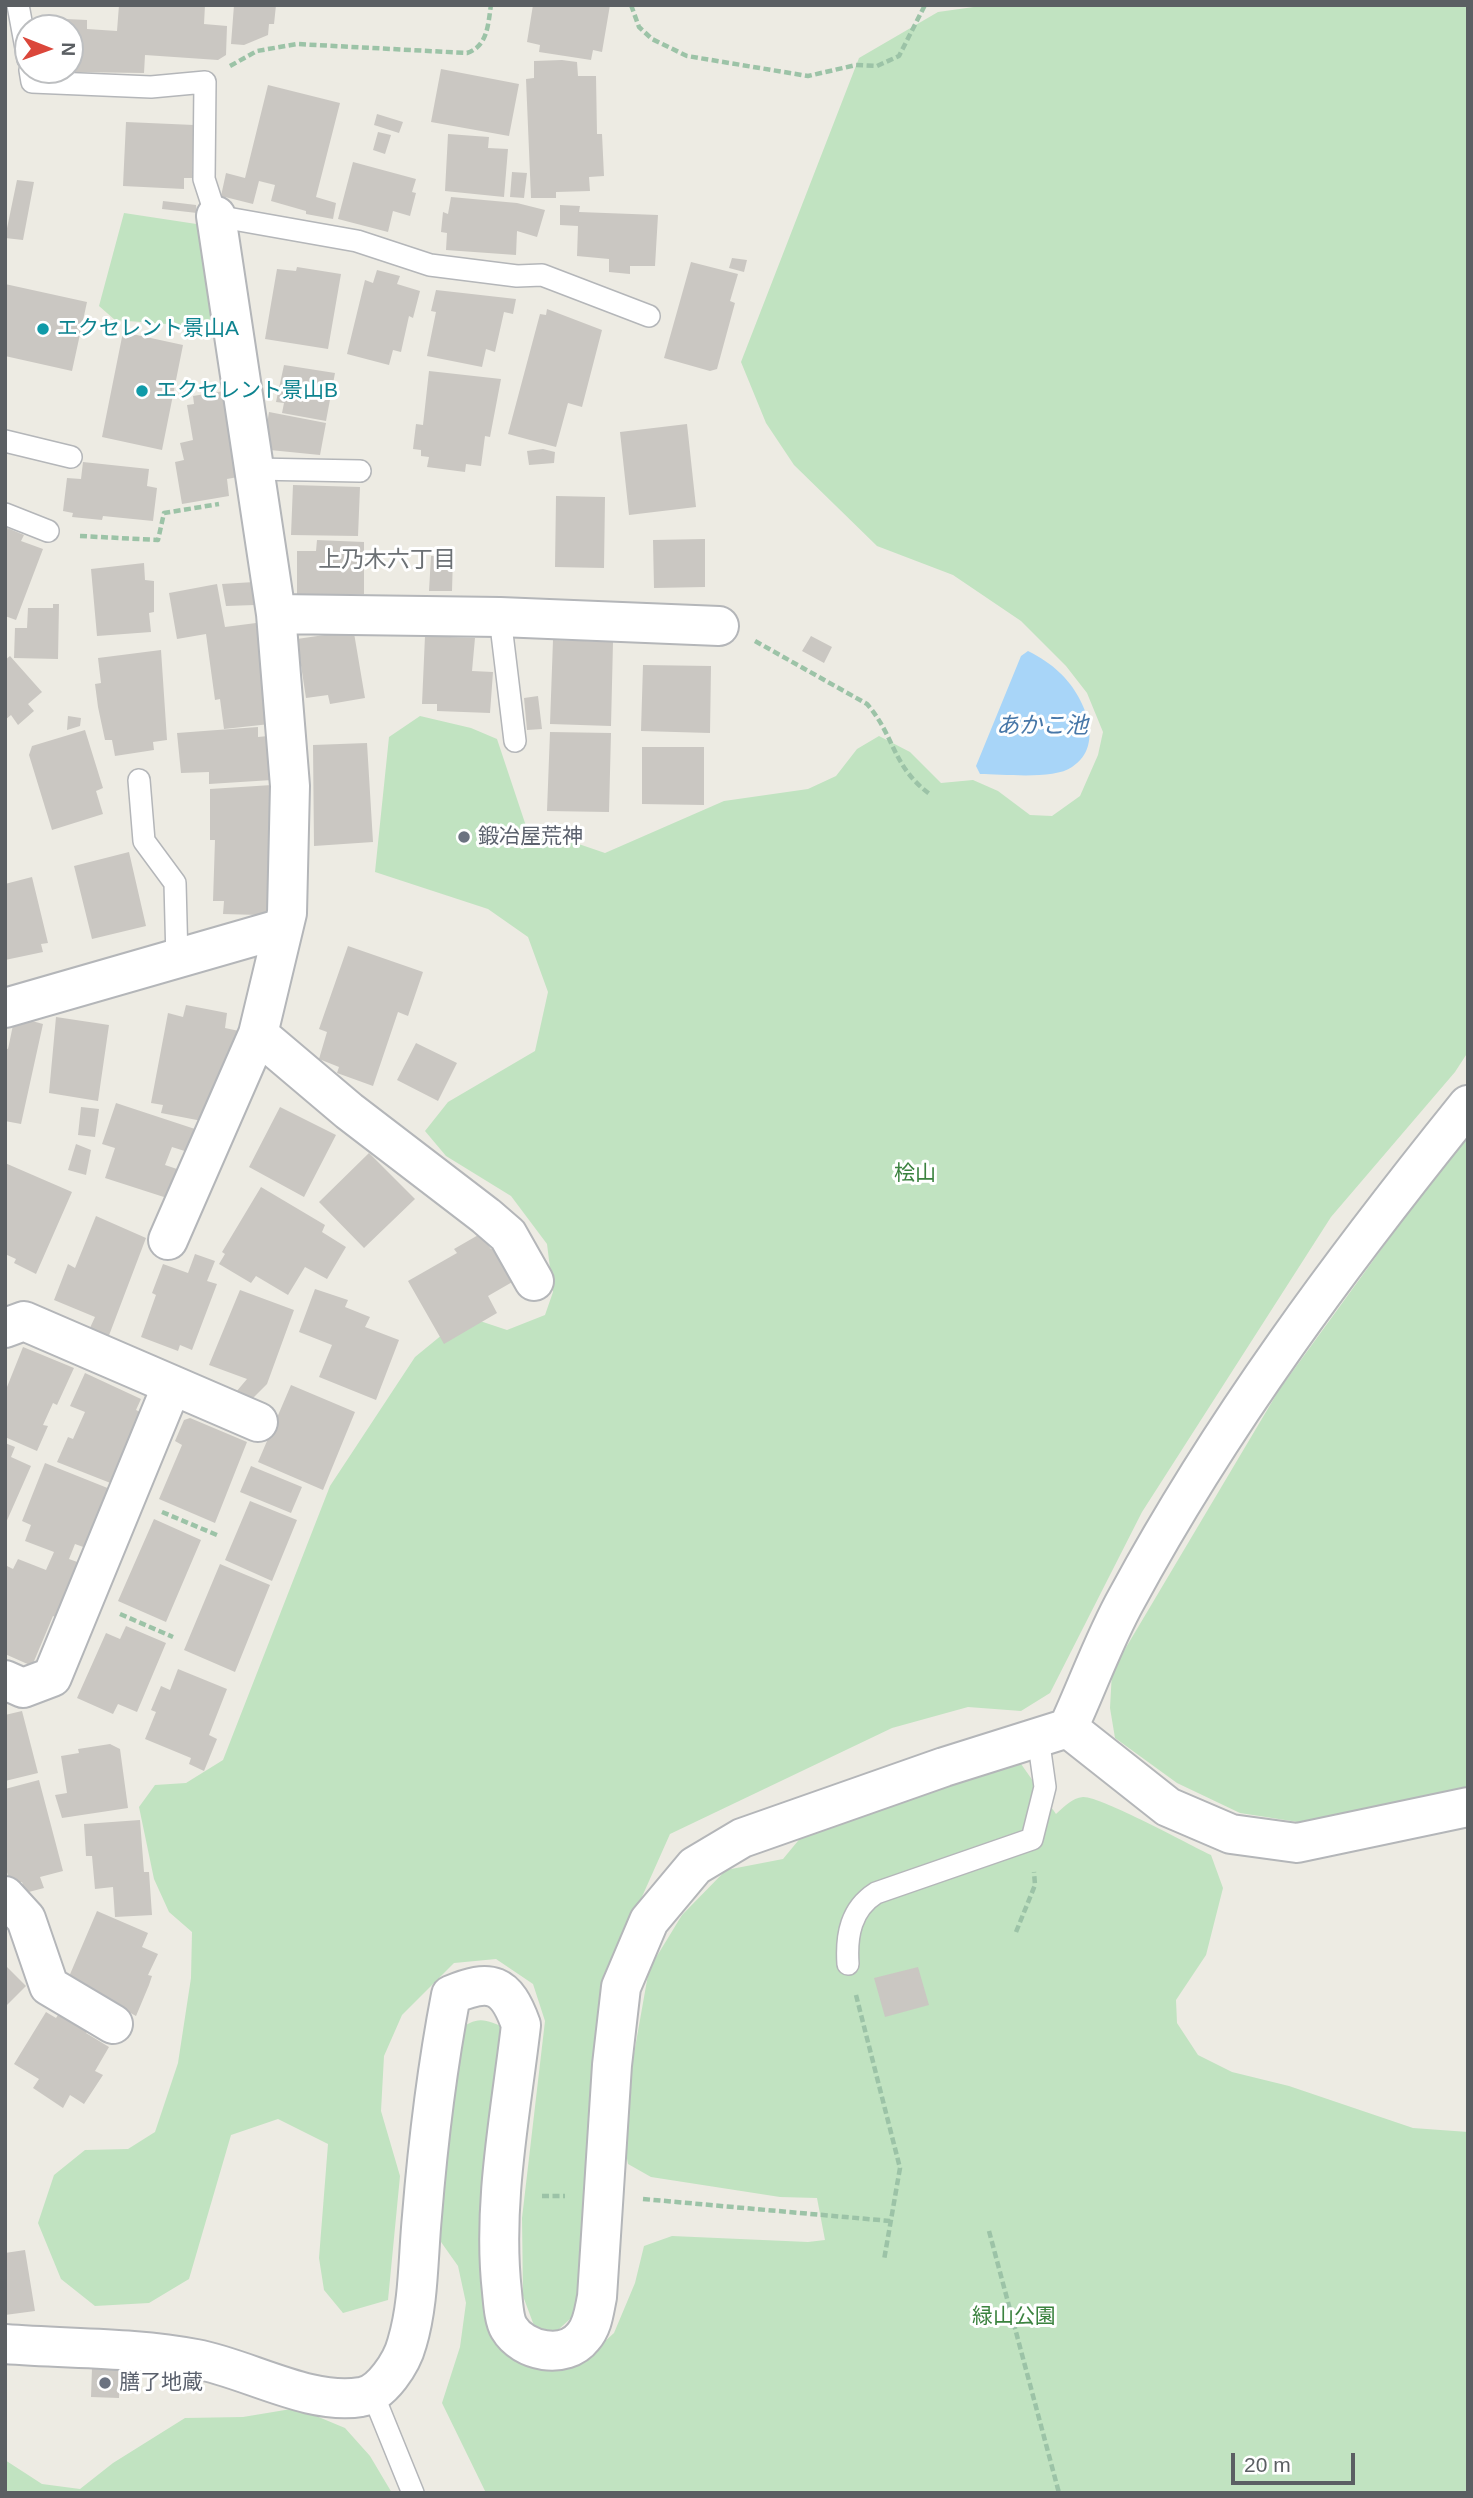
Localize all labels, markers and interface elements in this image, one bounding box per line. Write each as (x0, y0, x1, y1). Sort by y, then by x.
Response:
north arrow (14, 14, 84, 84)
text: N (58, 42, 79, 56)
place label: エクセレント景山A (57, 316, 239, 342)
marker: エクセレント景山A (35, 321, 51, 337)
place label: エクセレント景山B (156, 378, 338, 404)
marker: エクセレント景山B (134, 383, 150, 399)
district label: 上乃木六丁目 (318, 547, 456, 575)
water label: あかこ池 (996, 713, 1088, 741)
place label: 鍛冶屋荒神 (478, 824, 583, 850)
marker: 鍛冶屋荒神 (456, 829, 472, 845)
park label: 桧山 (894, 1161, 936, 1187)
park label: 緑山公園 (972, 2304, 1056, 2330)
place label: 膳了地蔵 (119, 2370, 203, 2396)
marker: 膳了地蔵 (97, 2375, 113, 2391)
scale bar (1235, 2438, 1359, 2482)
text: 20 m (1244, 2453, 1291, 2476)

